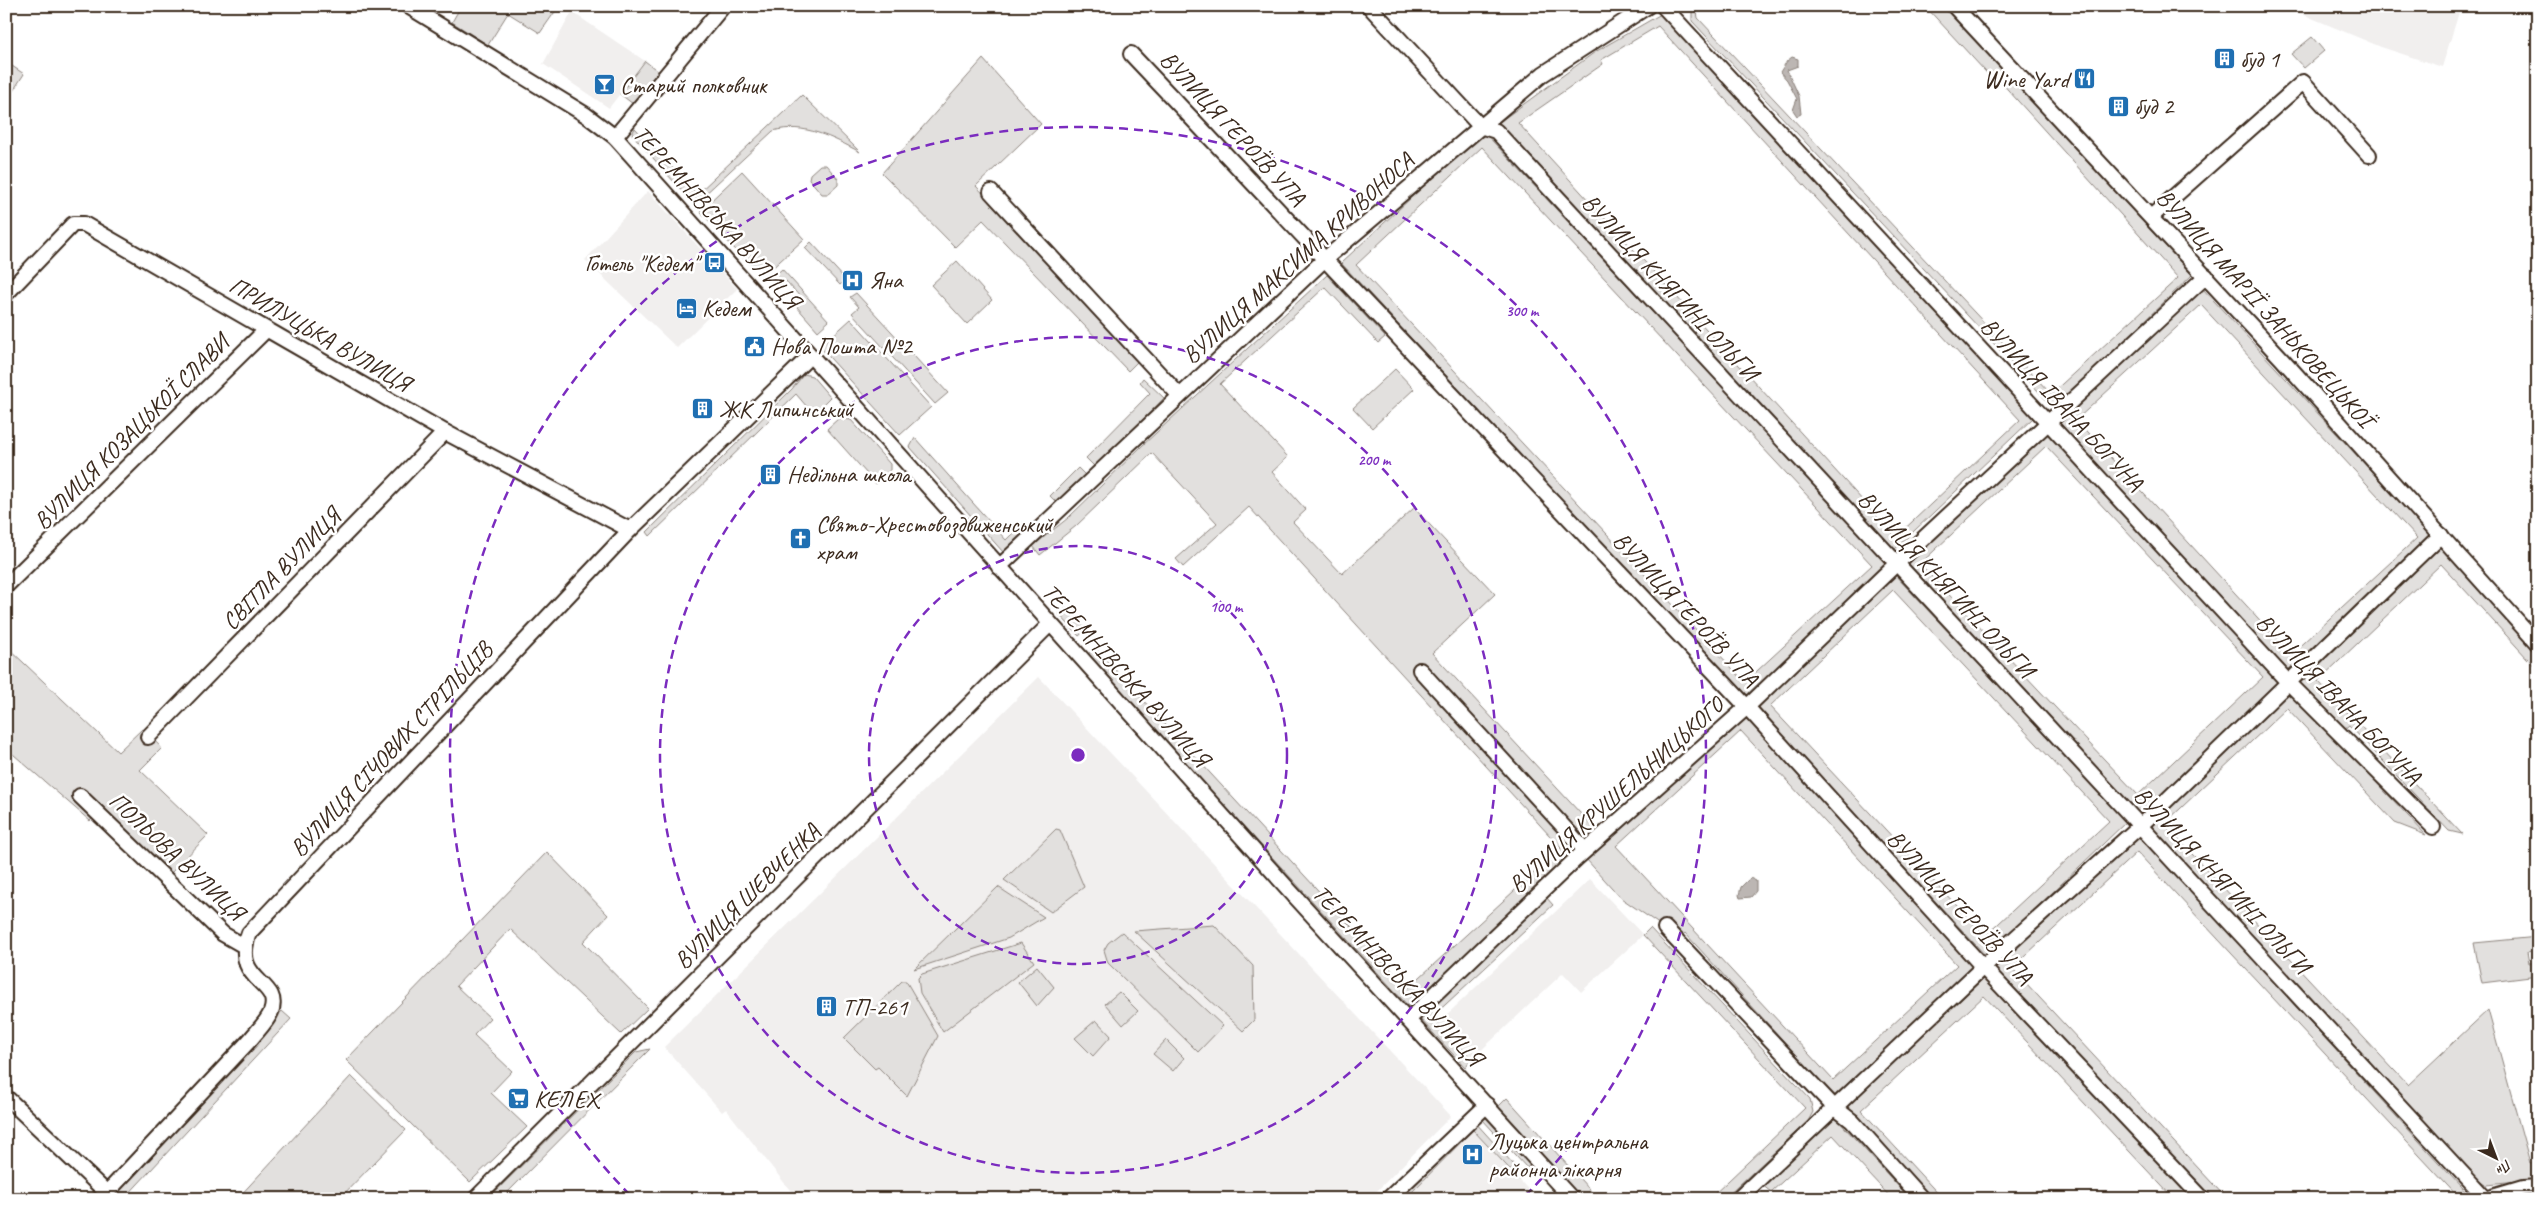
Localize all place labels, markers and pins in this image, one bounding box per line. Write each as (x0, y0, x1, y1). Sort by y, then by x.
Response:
place label: буд 1 (2240, 44, 2281, 74)
building icon: буд 1 (2212, 47, 2236, 71)
place label: Wine Yard (1984, 64, 2073, 94)
restaurant icon: Wine Yard (2073, 67, 2097, 91)
place label: Старий полковник (620, 70, 769, 100)
bar icon: Старий полковник (592, 73, 616, 97)
place label: буд 2 (2134, 91, 2176, 121)
building icon: буд 2 (2106, 94, 2130, 118)
place label: Готель "Кедем" (585, 248, 703, 278)
bus stop icon: Готель "Кедем" (702, 251, 726, 275)
place label: Яна (869, 265, 904, 295)
hospital icon: Яна (841, 268, 865, 292)
place label: Кедем (702, 293, 753, 323)
hotel icon: Кедем (674, 296, 698, 320)
place label: Нова Пошта №2 (771, 331, 914, 361)
public building icon: Нова Пошта №2 (743, 334, 767, 358)
place label: ЖК Липинський (719, 394, 855, 424)
building icon: ЖК Липинський (691, 397, 715, 421)
place label: Недільна школа (787, 459, 913, 489)
building icon: Недільна школа (759, 462, 783, 486)
place label: Свято-Хрестовоздвиженський храм (816, 509, 1054, 567)
church icon: Свято-Хрестовоздвиженський храм (788, 526, 812, 550)
centre of rings (1069, 746, 1087, 764)
place label: ТП-261 (842, 992, 909, 1022)
building icon: ТП-261 (814, 995, 838, 1019)
place label: КЕЛЕХ (534, 1084, 602, 1114)
supermarket icon: КЕЛЕХ (506, 1087, 530, 1111)
place label: Луцька центральна районна лікарня (1489, 1126, 1649, 1184)
hospital icon: Луцька центральна районна лікарня (1461, 1143, 1485, 1167)

